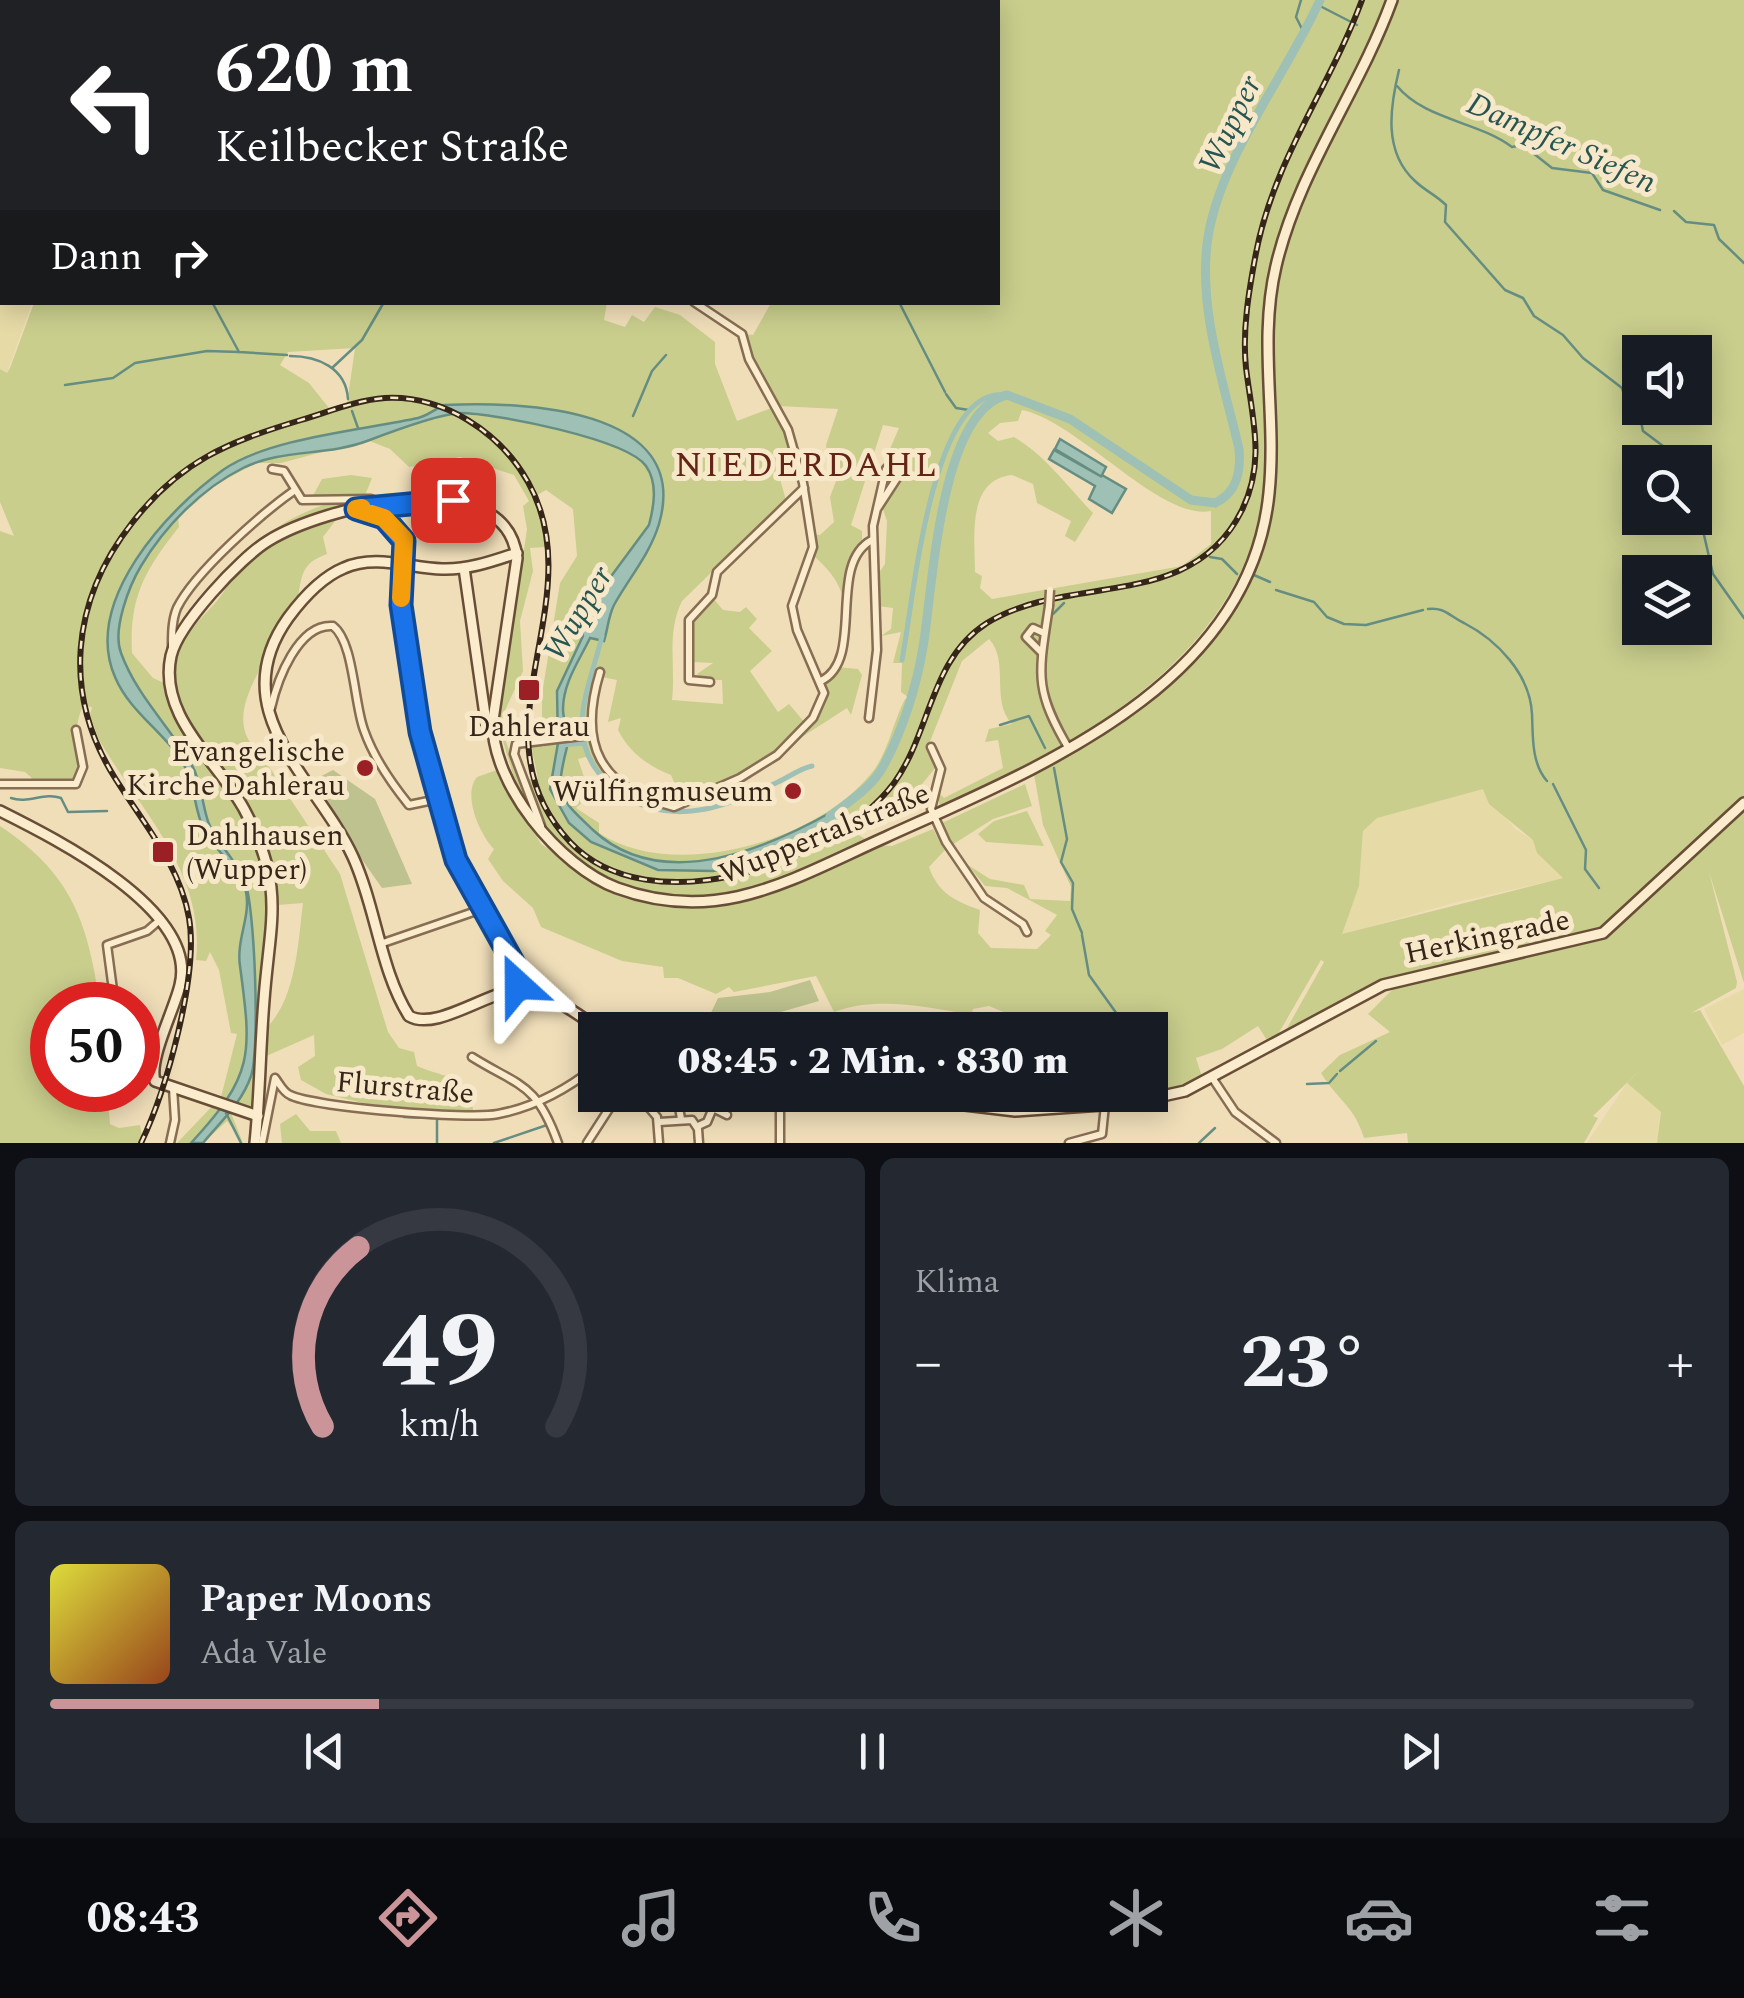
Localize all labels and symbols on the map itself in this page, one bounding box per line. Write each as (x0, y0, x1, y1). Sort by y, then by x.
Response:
water label: Wupper (1186, 66, 1276, 182)
water label: Dampfer Siefen (1459, 80, 1664, 207)
district label: NIEDERDAHL (675, 439, 939, 492)
pin (411, 458, 496, 543)
water label: Wupper (531, 556, 627, 671)
marker: Dahlerau (516, 677, 542, 703)
place label: Dahlerau (468, 704, 590, 750)
place label: Evangelische Kirche Dahlerau (126, 729, 345, 809)
marker: Evangelische Kirche Dahlerau (354, 757, 376, 779)
place label: Wülfingmuseum (552, 769, 773, 815)
street label: Wuppertalstraße (712, 771, 937, 897)
marker: Wülfingmuseum (782, 780, 804, 802)
place label: Dahlhausen (Wupper) (186, 813, 344, 893)
marker: Dahlhausen (Wupper) (150, 839, 176, 865)
street label: Herkingrade (1400, 897, 1574, 977)
position arrow (466, 933, 570, 1037)
speed limit sign: 50 (30, 982, 160, 1112)
street label: Flurstraße (334, 1059, 476, 1117)

